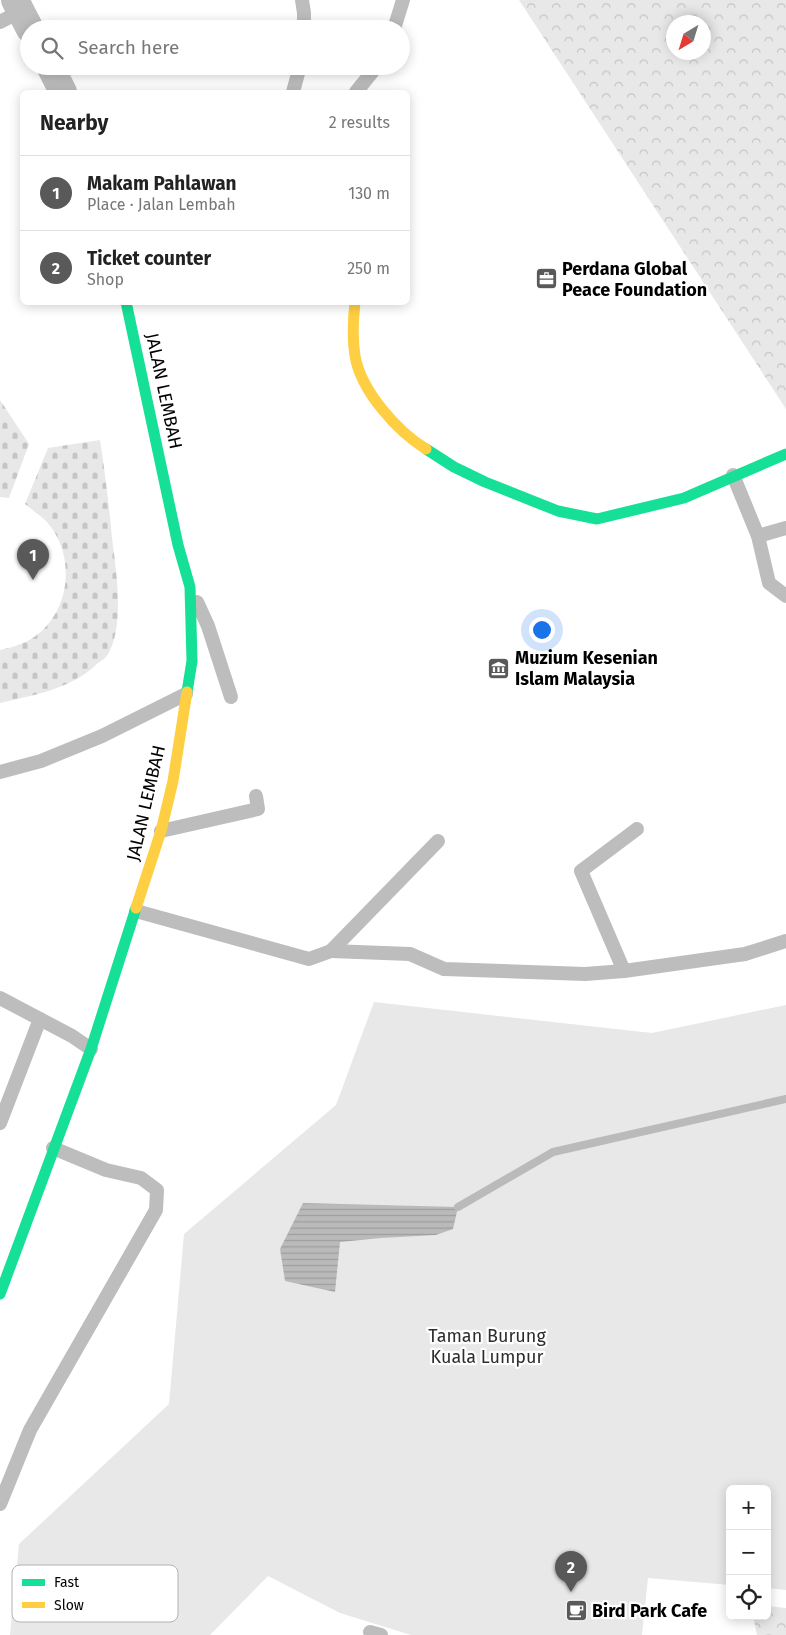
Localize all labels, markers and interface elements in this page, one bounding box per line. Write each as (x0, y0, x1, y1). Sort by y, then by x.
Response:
north arrow (666, 15, 711, 60)
search box (20, 20, 410, 75)
icon: search (38, 34, 66, 62)
text: Search here (78, 36, 179, 59)
text: Nearby (40, 110, 108, 136)
text: 2 results (329, 113, 390, 132)
text: Makam Pahlawan (87, 172, 237, 195)
text: 1 (52, 184, 60, 203)
text: 130 m (348, 184, 390, 203)
text: Place · Jalan Lembah (87, 195, 236, 214)
text: Ticket counter (87, 247, 211, 270)
place label: Perdana Global Peace Foundation (562, 258, 707, 301)
text: 2 (52, 259, 60, 278)
text: 250 m (347, 259, 390, 278)
office icon: Perdana Global Peace Foundation (534, 267, 558, 291)
text: Shop (87, 270, 124, 289)
street label: JALAN LEMBAH (141, 331, 187, 451)
pin: 1 (17, 539, 49, 580)
your location (529, 617, 555, 643)
place label: Muzium Kesenian Islam Malaysia (515, 647, 658, 690)
museum icon: Muzium Kesenian Islam Malaysia (487, 656, 511, 680)
street label: JALAN LEMBAH (122, 743, 170, 863)
park label: Taman Burung Kuala Lumpur (428, 1325, 546, 1368)
map controls (726, 1485, 771, 1620)
button: + (726, 1485, 771, 1530)
button: − (726, 1530, 771, 1575)
pin: 2 (555, 1551, 587, 1592)
legend (12, 1565, 178, 1622)
text: Fast (54, 1574, 80, 1591)
button: locate (726, 1575, 771, 1620)
text: Slow (54, 1597, 84, 1614)
cafe icon: Bird Park Cafe (564, 1599, 588, 1623)
place label: Bird Park Cafe (592, 1600, 707, 1622)

